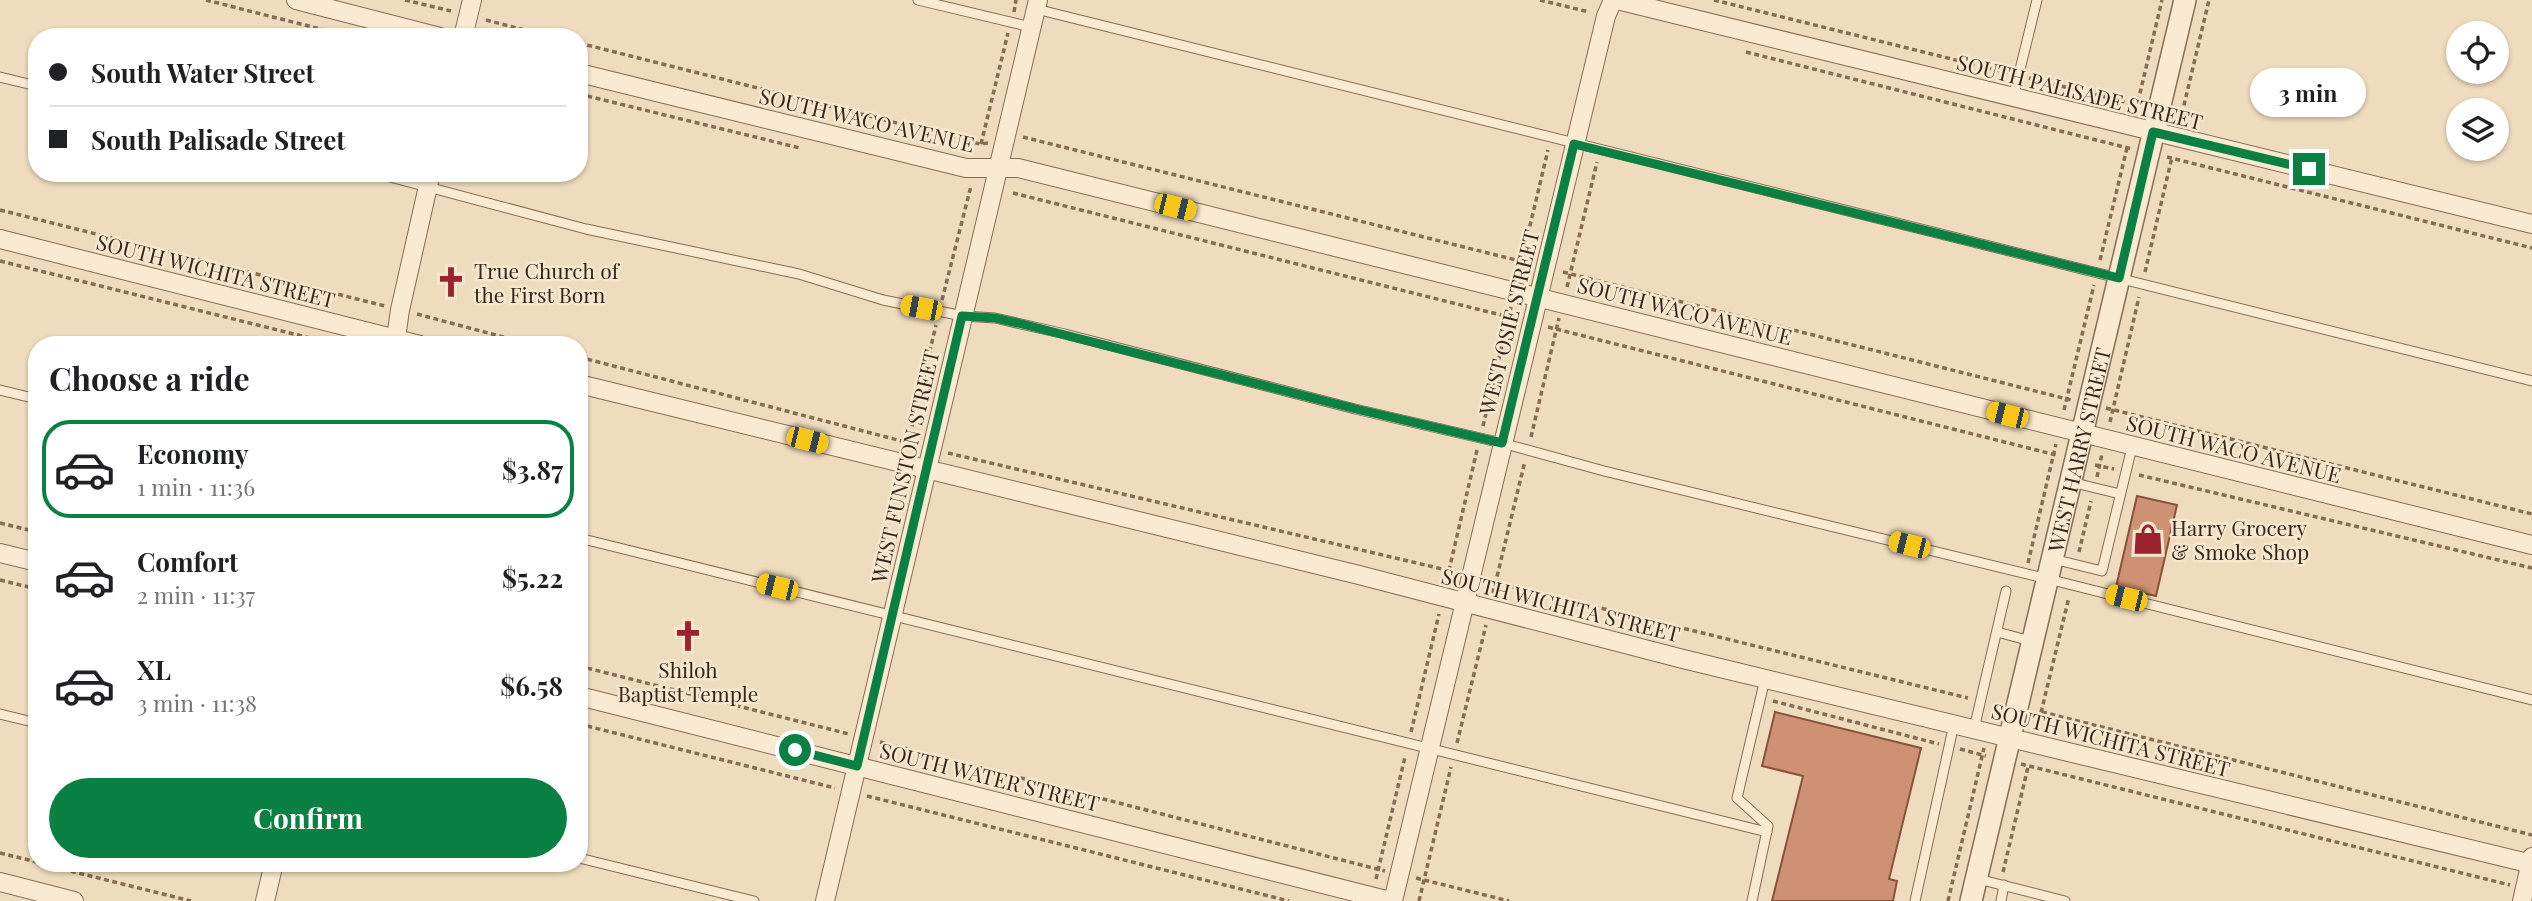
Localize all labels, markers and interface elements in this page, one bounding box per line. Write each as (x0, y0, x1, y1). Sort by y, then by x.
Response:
map controls (2446, 21, 2509, 161)
button: locate (2446, 21, 2509, 84)
street label: SOUTH PALISADE STREET (1954, 47, 2206, 135)
text: South Water Street (91, 55, 315, 90)
callout: 3 min (2251, 68, 2367, 116)
text: 3 min (2279, 77, 2337, 108)
street label: SOUTH WACO AVENUE (757, 81, 977, 157)
button: layers (2446, 98, 2509, 161)
text: South Palisade Street (91, 122, 345, 157)
route end (2293, 153, 2325, 185)
car (1153, 192, 1198, 222)
street label: SOUTH WICHITA STREET (94, 227, 338, 313)
street label: WEST OSIE STREET (1471, 227, 1545, 418)
place label: True Church of the First Born (474, 256, 621, 308)
church icon: True Church of the First Born (434, 265, 468, 299)
street label: SOUTH WACO AVENUE (1575, 270, 1795, 350)
car (899, 294, 944, 322)
street label: WEST HARRY STREET (2040, 344, 2116, 556)
street label: WEST FUNSTON STREET (863, 347, 944, 586)
text: Choose a ride (49, 356, 250, 399)
car (1985, 400, 2030, 430)
street label: SOUTH WACO AVENUE (2124, 408, 2344, 488)
car (785, 425, 830, 455)
text: Economy (137, 436, 248, 471)
icon: car (53, 438, 116, 501)
text: $3.87 (502, 452, 563, 487)
text: 1 min · 11:36 (137, 471, 255, 502)
place label: Harry Grocery & Smoke Shop (2171, 513, 2309, 565)
shop icon: Harry Grocery & Smoke Shop (2131, 522, 2165, 556)
car (1887, 530, 1932, 560)
text: Comfort (137, 544, 238, 579)
icon: car (53, 546, 116, 609)
text: $5.22 (502, 560, 563, 595)
street label: SOUTH WICHITA STREET (1439, 561, 1683, 647)
car (755, 572, 800, 602)
text: 2 min · 11:37 (137, 579, 255, 610)
car (2104, 583, 2149, 613)
church icon: Shiloh Baptist Temple (671, 619, 705, 653)
text: XL (137, 652, 171, 687)
icon: car (53, 654, 116, 717)
place label: Shiloh Baptist Temple (618, 655, 758, 707)
text: $6.58 (500, 668, 563, 703)
text: 3 min · 11:38 (137, 687, 257, 718)
street label: SOUTH WICHITA STREET (1989, 696, 2233, 782)
route start (779, 734, 811, 766)
street label: SOUTH WATER STREET (877, 735, 1103, 817)
button: Confirm (49, 778, 567, 858)

